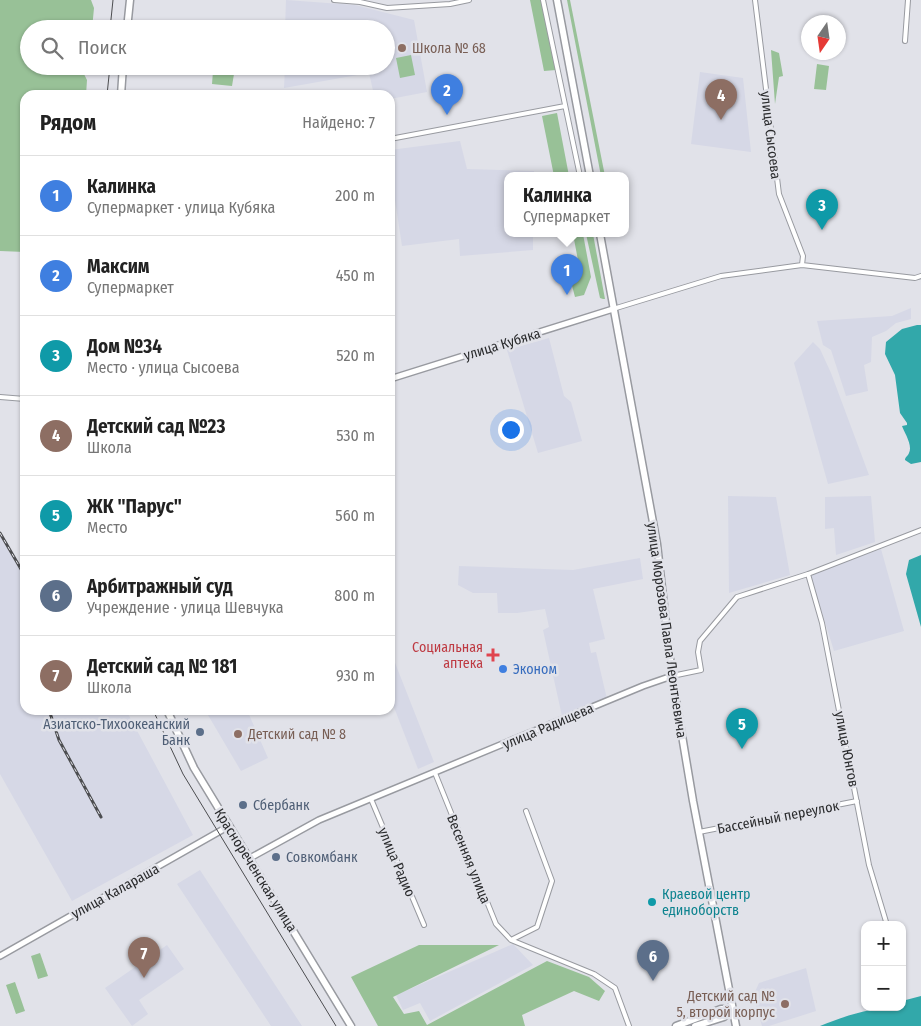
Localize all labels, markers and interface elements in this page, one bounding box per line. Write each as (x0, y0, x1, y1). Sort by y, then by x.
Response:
north arrow (801, 15, 846, 60)
search box (20, 20, 395, 75)
icon: search (38, 34, 66, 62)
text: Поиск (78, 36, 127, 59)
place label: Школа № 68 (412, 40, 486, 57)
marker: Школа № 68 (396, 42, 408, 54)
pin: 2 (431, 74, 463, 115)
pin: 4 (705, 79, 737, 120)
street label: улица Сысоева (757, 90, 784, 180)
text: Рядом (40, 110, 96, 136)
text: Найдено: 7 (302, 113, 375, 132)
popup (504, 172, 629, 237)
text: Калинка (87, 175, 156, 198)
text: Калинка (523, 184, 592, 207)
text: 1 (53, 186, 59, 205)
text: 200 m (335, 186, 375, 205)
pin: 3 (806, 189, 838, 230)
text: Супермаркет · улица Кубяка (87, 198, 275, 217)
text: Супермаркет (523, 207, 610, 226)
pin: 1 (551, 254, 583, 295)
text: Максим (87, 255, 150, 278)
text: 2 (52, 266, 60, 285)
text: 450 m (336, 266, 375, 285)
text: Супермаркет (87, 278, 174, 297)
street label: улица Кубяка (462, 325, 543, 364)
text: Дом №34 (87, 335, 162, 358)
text: 3 (52, 346, 60, 365)
text: 520 m (336, 346, 375, 365)
text: Место · улица Сысоева (87, 358, 240, 377)
text: Детский сад №23 (87, 415, 225, 438)
your location (498, 417, 524, 443)
text: 4 (52, 426, 60, 445)
text: 530 m (336, 426, 375, 445)
text: Школа (87, 438, 132, 457)
text: ЖК "Парус" (87, 495, 182, 518)
text: 5 (52, 506, 60, 525)
text: 560 m (335, 506, 375, 525)
text: Место (87, 518, 128, 537)
street label: улица Морозова Павла Леонтьевича (643, 521, 690, 739)
text: Арбитражный суд (87, 575, 233, 598)
text: 6 (52, 586, 60, 605)
text: 800 m (334, 586, 375, 605)
text: Учреждение · улица Шевчука (87, 598, 284, 617)
place label: Социальная аптека (412, 639, 483, 672)
marker: Социальная аптека (487, 649, 499, 661)
text: Детский сад № 181 (87, 655, 237, 678)
place label: Эконом (513, 661, 557, 678)
marker: Эконом (497, 663, 509, 675)
text: 7 (53, 666, 59, 685)
text: 930 m (336, 666, 375, 685)
text: Школа (87, 678, 132, 697)
street label: улица Радищева (500, 700, 596, 753)
pin: 5 (726, 708, 758, 749)
street label: улица Юнгов (831, 710, 862, 788)
place label: Азиатско-Тихоокеанский Банк (43, 716, 190, 749)
marker: Азиатско-Тихоокеанский Банк (194, 726, 206, 738)
place label: Детский сад № 8 (247, 726, 346, 743)
marker: Детский сад № 8 (232, 728, 244, 740)
place label: Сбербанк (253, 797, 310, 814)
street label: Бассейный переулок (716, 797, 841, 838)
marker: Сбербанк (237, 799, 249, 811)
street label: Краснореченская улица (211, 805, 301, 935)
street label: Весенняя улица (443, 812, 494, 906)
street label: улица Радио (374, 825, 419, 899)
place label: Совкомбанк (286, 849, 358, 866)
marker: Совкомбанк (270, 851, 282, 863)
street label: улица Калараша (68, 860, 162, 923)
place label: Краевой центр единоборств (662, 886, 751, 919)
marker: Краевой центр единоборств (646, 896, 658, 908)
map controls (861, 921, 906, 1011)
button: + (861, 921, 906, 966)
pin: 7 (128, 937, 160, 978)
pin: 6 (637, 940, 669, 981)
button: − (861, 966, 906, 1011)
place label: Детский сад № 5, второй корпус (676, 988, 775, 1021)
marker: Детский сад № 5, второй корпус (779, 998, 791, 1010)

